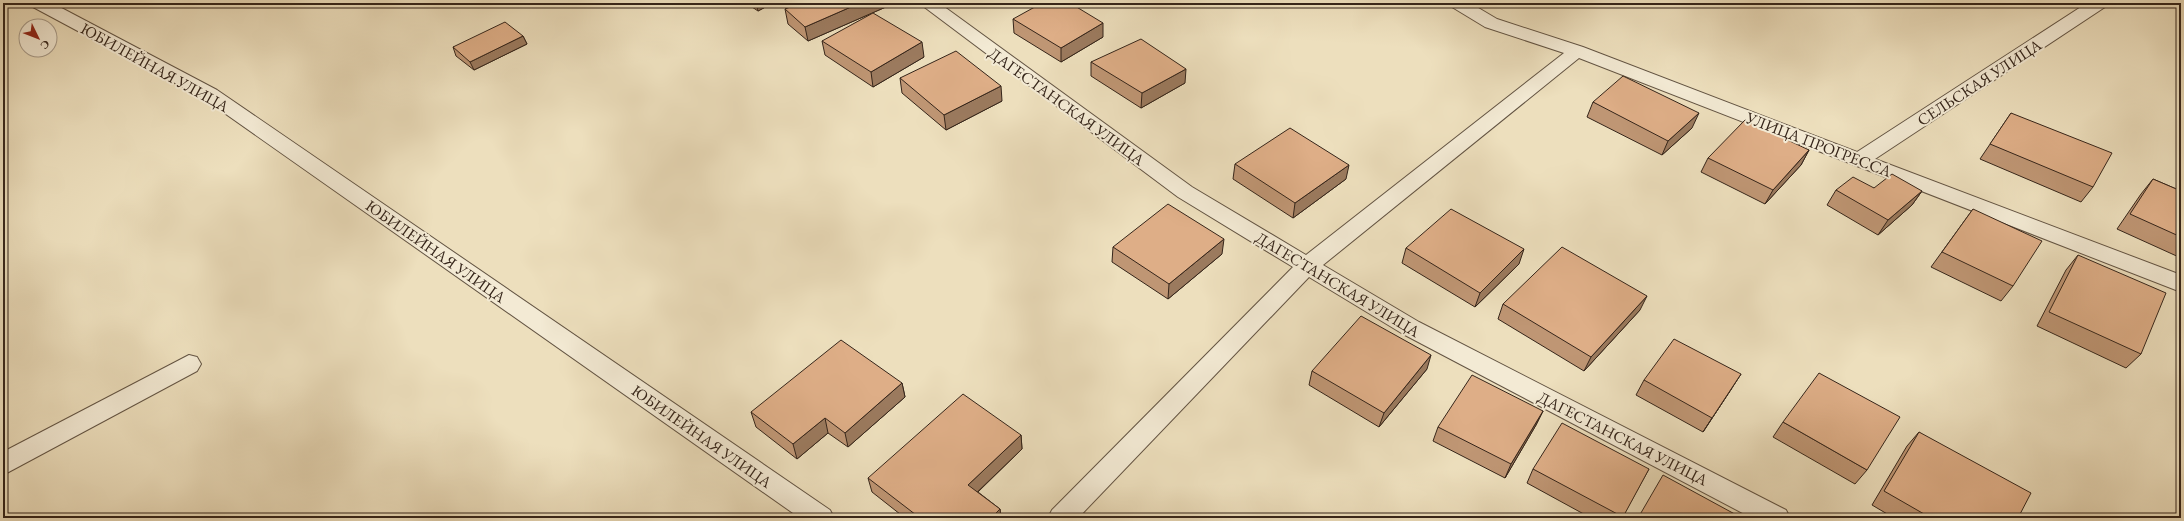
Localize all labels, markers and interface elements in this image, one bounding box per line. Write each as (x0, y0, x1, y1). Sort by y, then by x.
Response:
north arrow (18, 18, 58, 58)
street label: ЮБИЛЕЙНАЯ УЛИЦА (77, 18, 234, 117)
street label: СЕЛЬСКАЯ УЛИЦА (1913, 34, 2046, 131)
text: С (37, 37, 53, 53)
street label: ДАГЕСТАНСКАЯ УЛИЦА (984, 43, 1150, 171)
street label: УЛИЦА ПРОГРЕССА (1742, 107, 1895, 182)
street label: ЮБИЛЕЙНАЯ УЛИЦА (361, 195, 511, 308)
street label: ДАГЕСТАНСКАЯ УЛИЦА (1252, 227, 1425, 342)
street label: ЮБИЛЕЙНАЯ УЛИЦА (627, 380, 777, 493)
street label: ДАГЕСТАНСКАЯ УЛИЦА (1534, 386, 1712, 491)

